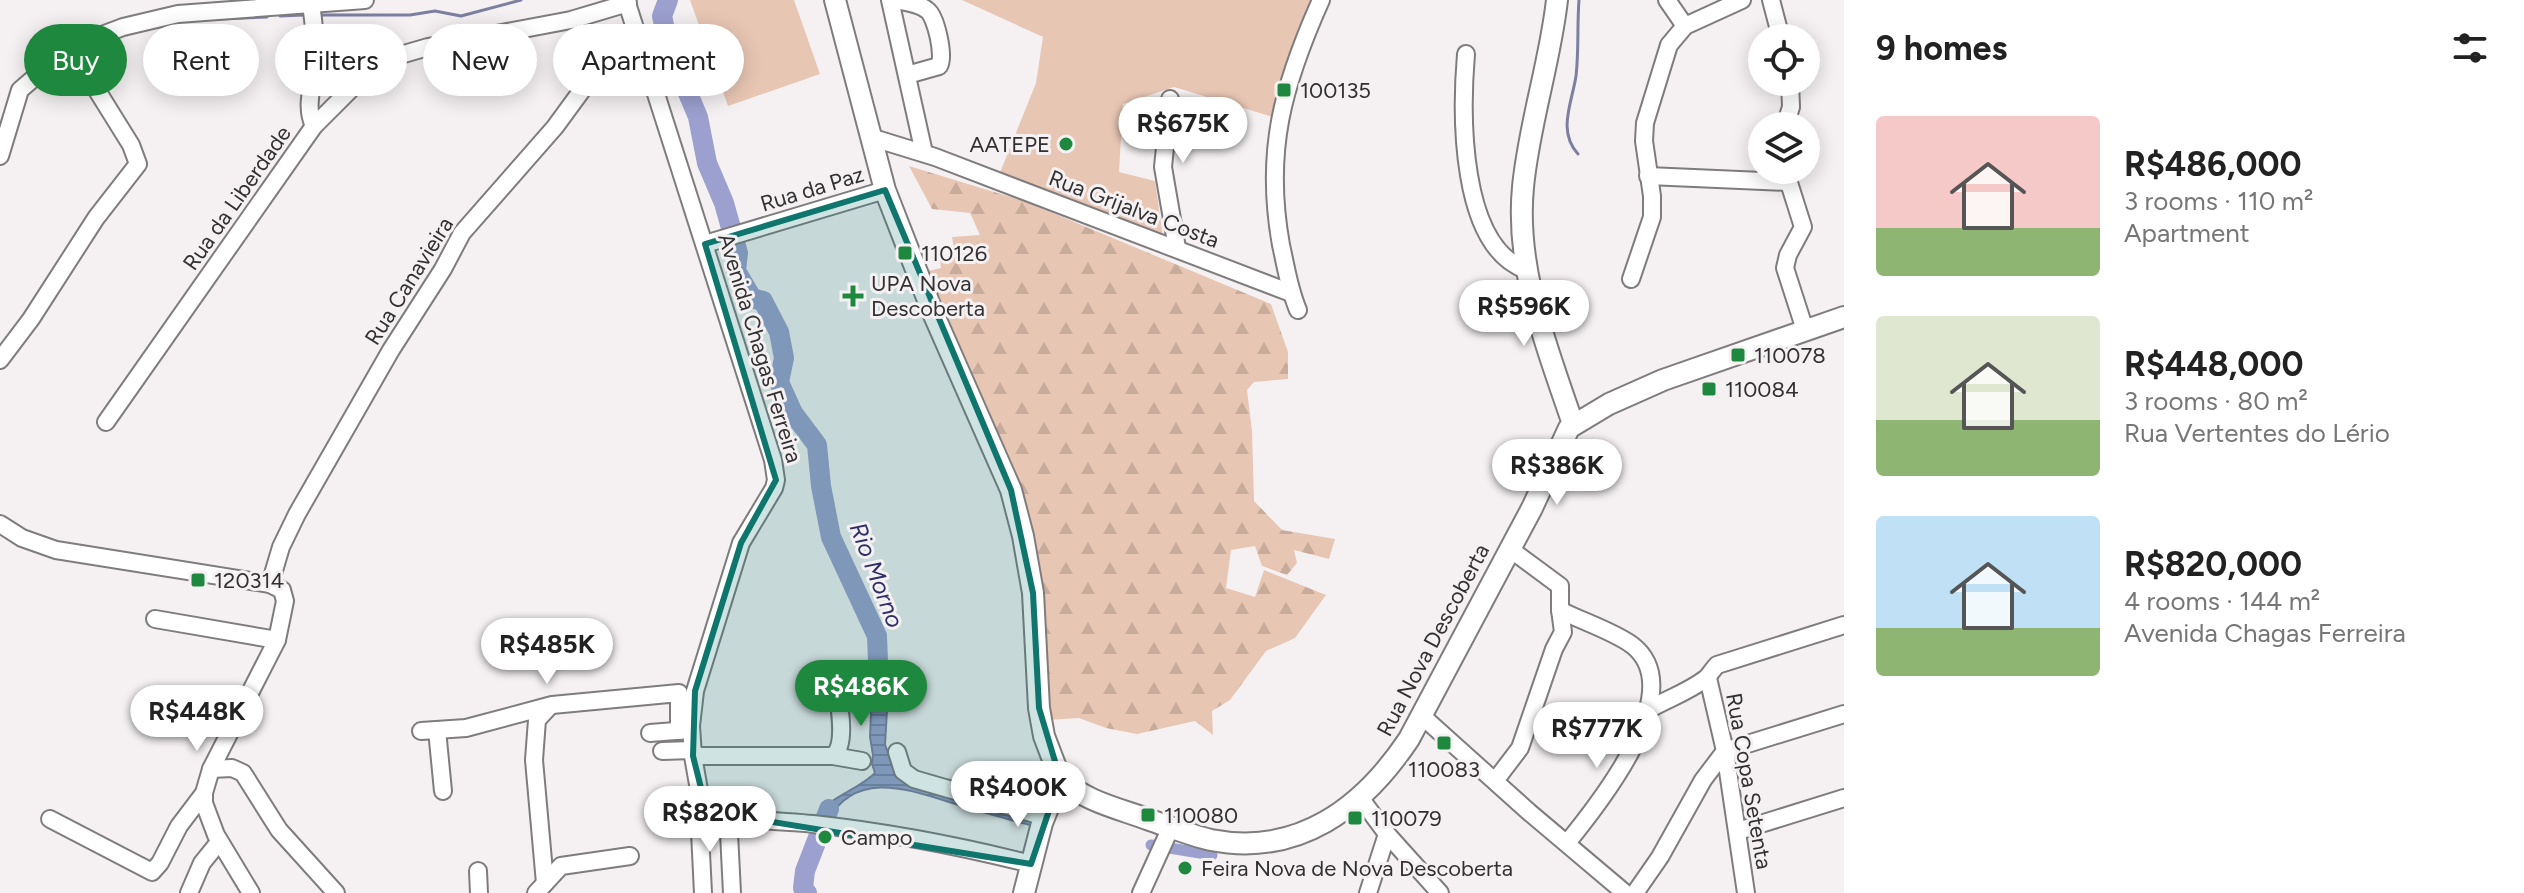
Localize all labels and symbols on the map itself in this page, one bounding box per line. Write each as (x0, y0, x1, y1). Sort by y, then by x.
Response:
place label: 100135 (1300, 77, 1371, 104)
marker: 100135 (1275, 81, 1293, 99)
pin: R$675K (1118, 97, 1248, 165)
street label: Rua da Liberdade (177, 121, 297, 275)
place label: AATEPE (970, 131, 1050, 158)
marker: AATEPE (1057, 135, 1075, 153)
street label: Rua da Paz (757, 160, 867, 218)
street label: Rua Grijalva Costa (1045, 164, 1223, 254)
street label: Rua Canavieira (359, 212, 459, 350)
street label: Avenida Chagas Ferreira (712, 230, 808, 466)
place label: 110126 (921, 240, 987, 267)
marker: 110126 (896, 244, 914, 262)
place label: UPA Nova Descoberta (871, 270, 985, 322)
pin: R$596K (1459, 280, 1589, 348)
marker: UPA Nova Descoberta (842, 285, 864, 307)
place label: 110078 (1754, 342, 1826, 369)
marker: 110078 (1729, 346, 1747, 364)
place label: 110084 (1725, 376, 1799, 403)
marker: 110084 (1700, 380, 1718, 398)
pin: R$386K (1492, 439, 1622, 507)
water label: Rio Morno (844, 518, 910, 632)
street label: Rua Nova Descoberta (1371, 539, 1495, 741)
place label: 120314 (214, 567, 284, 594)
marker: 120314 (189, 571, 207, 589)
pin: R$485K (482, 618, 612, 686)
pin: R$486K (796, 660, 926, 728)
pin: R$448K (132, 685, 262, 753)
street label: Rua Copa Setenta (1720, 691, 1778, 871)
pin: R$777K (1532, 702, 1662, 770)
marker: 110083 (1435, 734, 1453, 752)
place label: 110083 (1408, 756, 1480, 783)
pin: R$400K (953, 761, 1083, 829)
pin: R$820K (645, 786, 775, 854)
place label: 110080 (1164, 802, 1238, 829)
place label: 110079 (1371, 805, 1442, 832)
marker: 110080 (1139, 806, 1157, 824)
marker: 110079 (1346, 809, 1364, 827)
place label: Campo (841, 824, 913, 851)
marker: Campo (816, 828, 834, 846)
place label: Feira Nova de Nova Descoberta (1201, 855, 1513, 882)
marker: Feira Nova de Nova Descoberta (1176, 859, 1194, 877)

